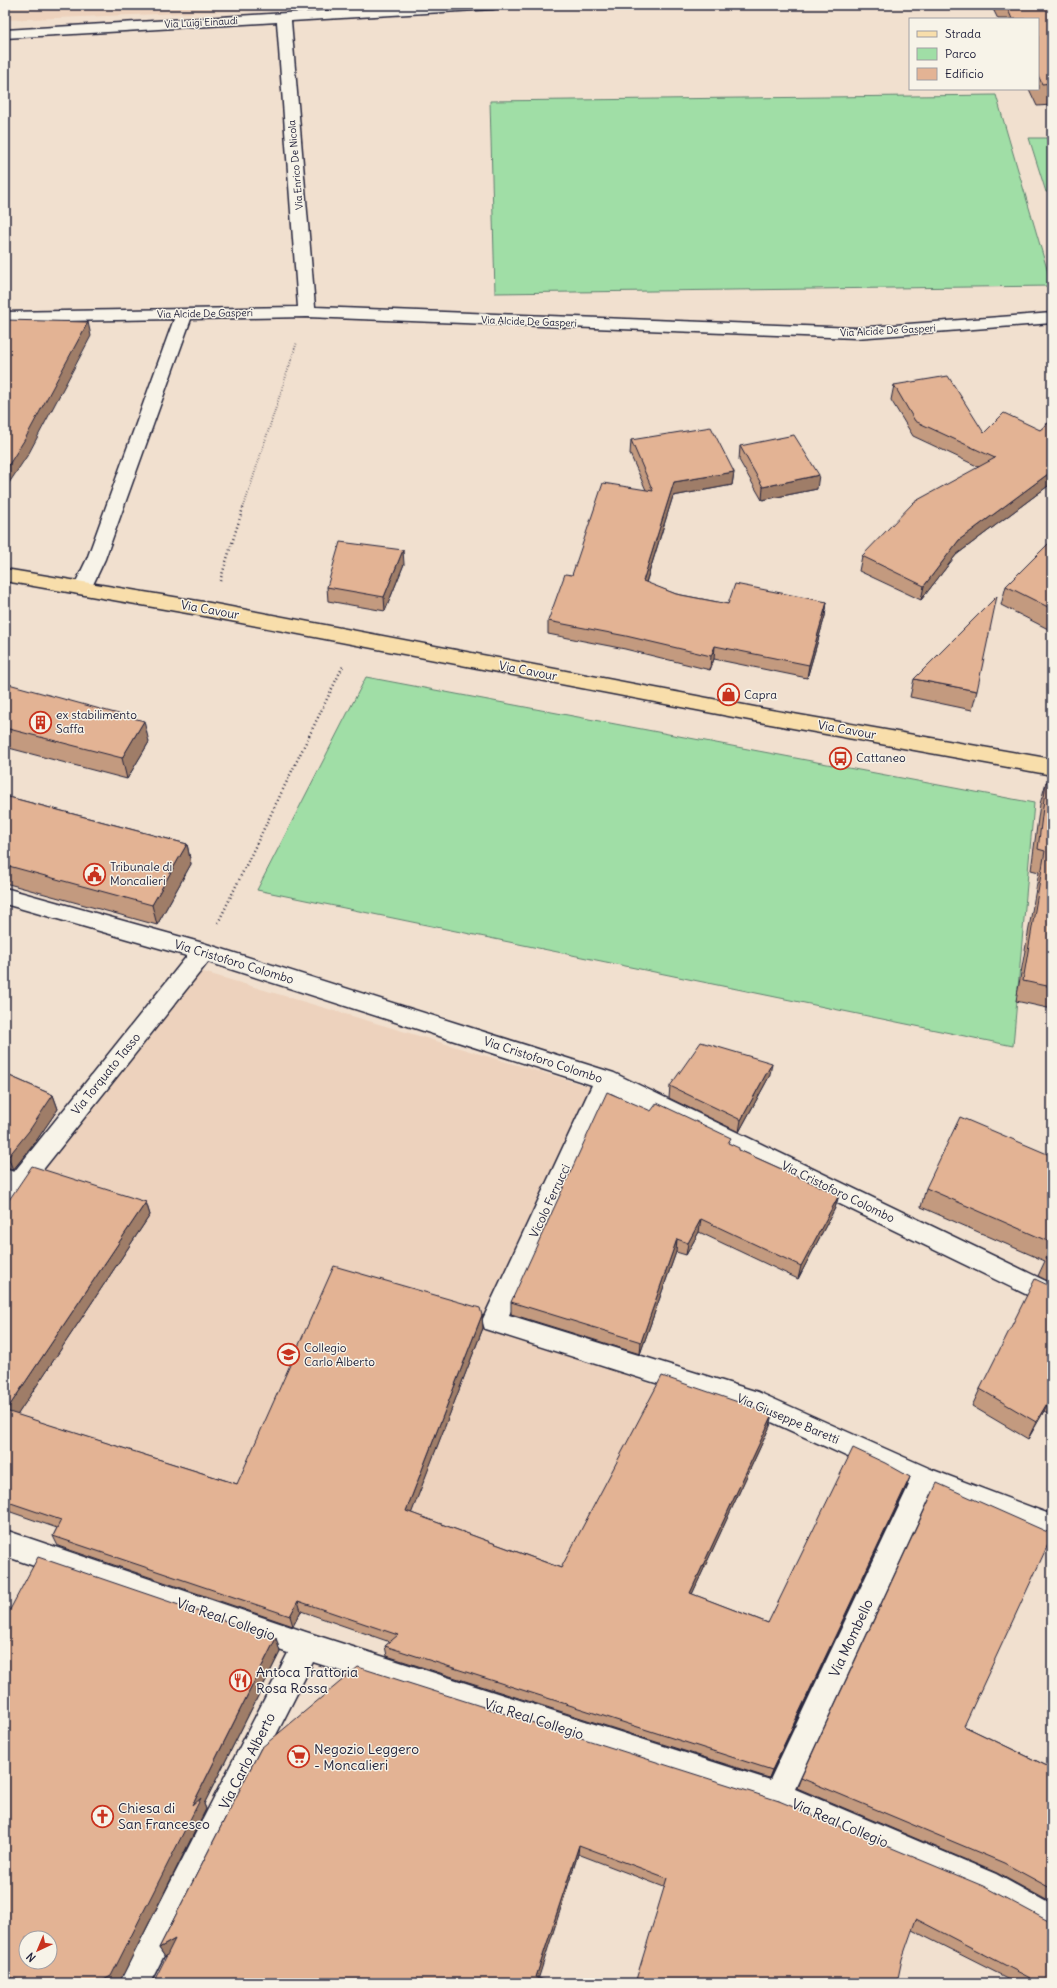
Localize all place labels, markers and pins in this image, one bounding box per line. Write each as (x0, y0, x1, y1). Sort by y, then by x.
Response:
shop icon: Capra (715, 682, 741, 708)
place label: Capra (744, 687, 777, 702)
place label: ex stabilimento Saffa (56, 707, 137, 736)
building icon: ex stabilimento Saffa (28, 709, 54, 735)
bus stop icon: Cattaneo (828, 745, 854, 771)
place label: Cattaneo (856, 750, 906, 765)
place label: Tribunale di Moncalieri (110, 859, 172, 888)
public building icon: Tribunale di Moncalieri (82, 861, 108, 887)
place label: Collegio Carlo Alberto (304, 1340, 375, 1369)
school or university icon: Collegio Carlo Alberto (276, 1342, 302, 1368)
place label: Antoca Trattoria Rosa Rossa (256, 1663, 358, 1697)
restaurant icon: Antoca Trattoria Rosa Rossa (228, 1667, 254, 1693)
place label: Negozio Leggero - Moncalieri (314, 1740, 419, 1774)
supermarket icon: Negozio Leggero - Moncalieri (286, 1744, 312, 1770)
place label: Chiesa di San Francesco (118, 1799, 210, 1833)
church icon: Chiesa di San Francesco (89, 1803, 115, 1829)

